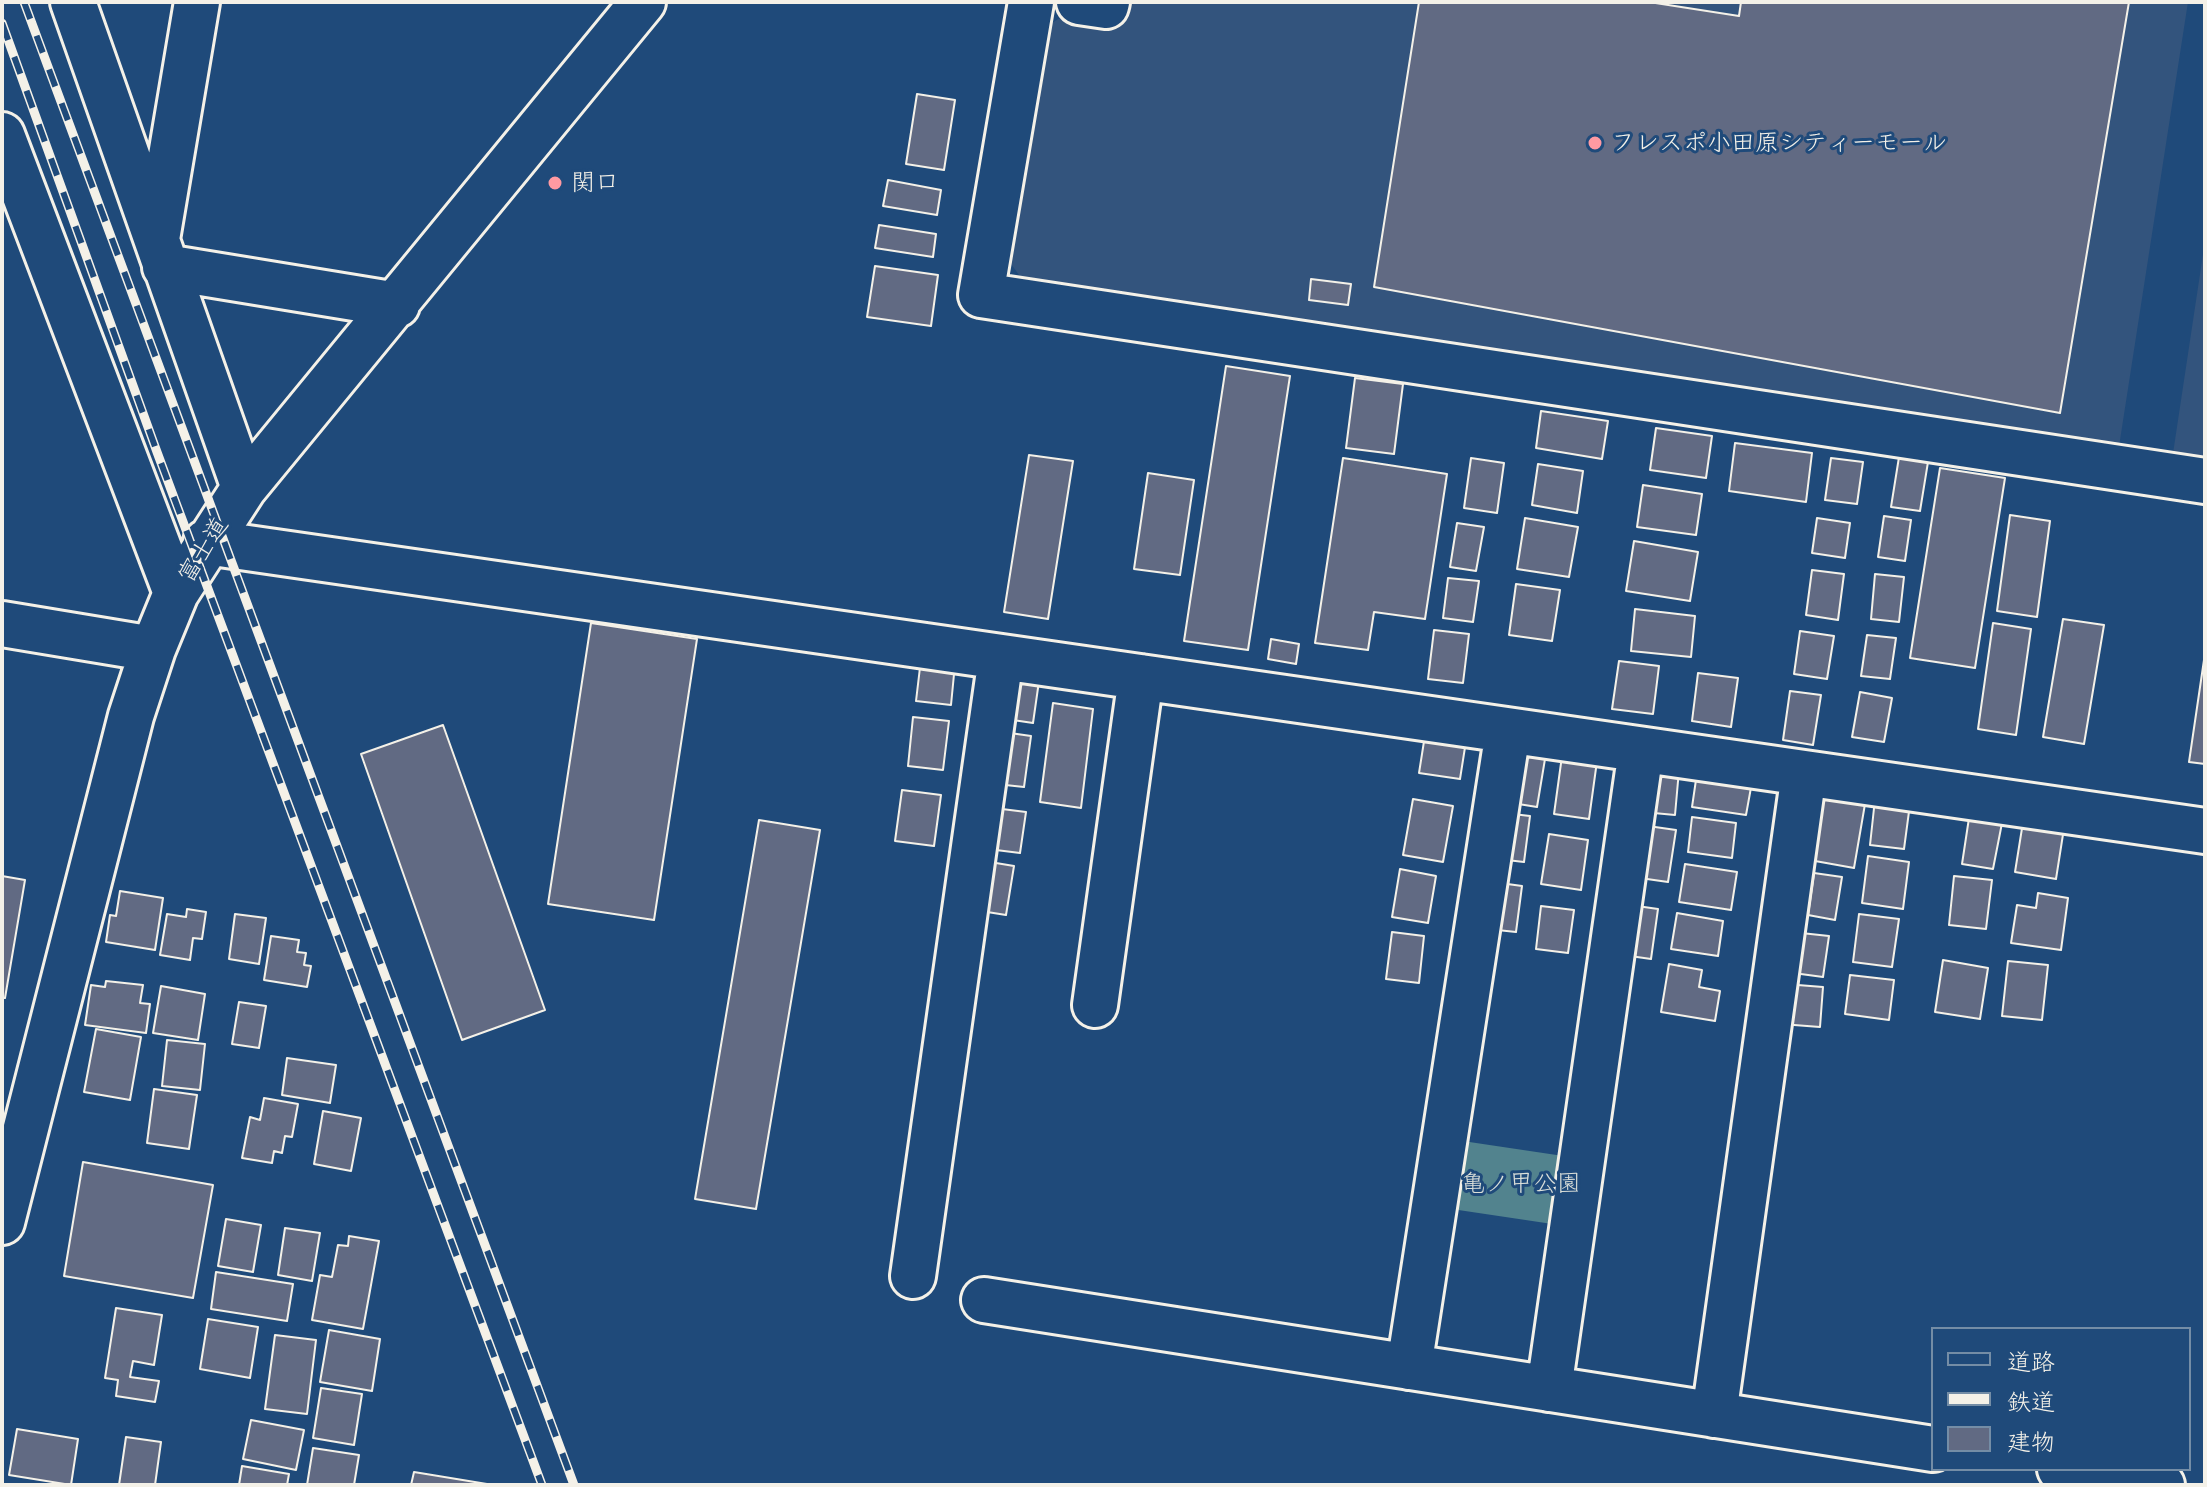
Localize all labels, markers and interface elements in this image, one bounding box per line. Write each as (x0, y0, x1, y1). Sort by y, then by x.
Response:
place label: フレスポ小田原シティーモール (1611, 129, 1947, 157)
marker: フレスポ小田原シティーモール (1586, 134, 1604, 152)
place label: 関口 (571, 169, 619, 197)
marker: 関口 (546, 174, 564, 192)
street label: 富士道 (172, 512, 234, 588)
park label: 亀ノ甲公園 (1461, 1170, 1581, 1198)
legend (1931, 1327, 2191, 1471)
text: 道路 (2007, 1345, 2055, 1376)
text: 鉄道 (2007, 1385, 2055, 1416)
text: 建物 (2007, 1425, 2055, 1456)

